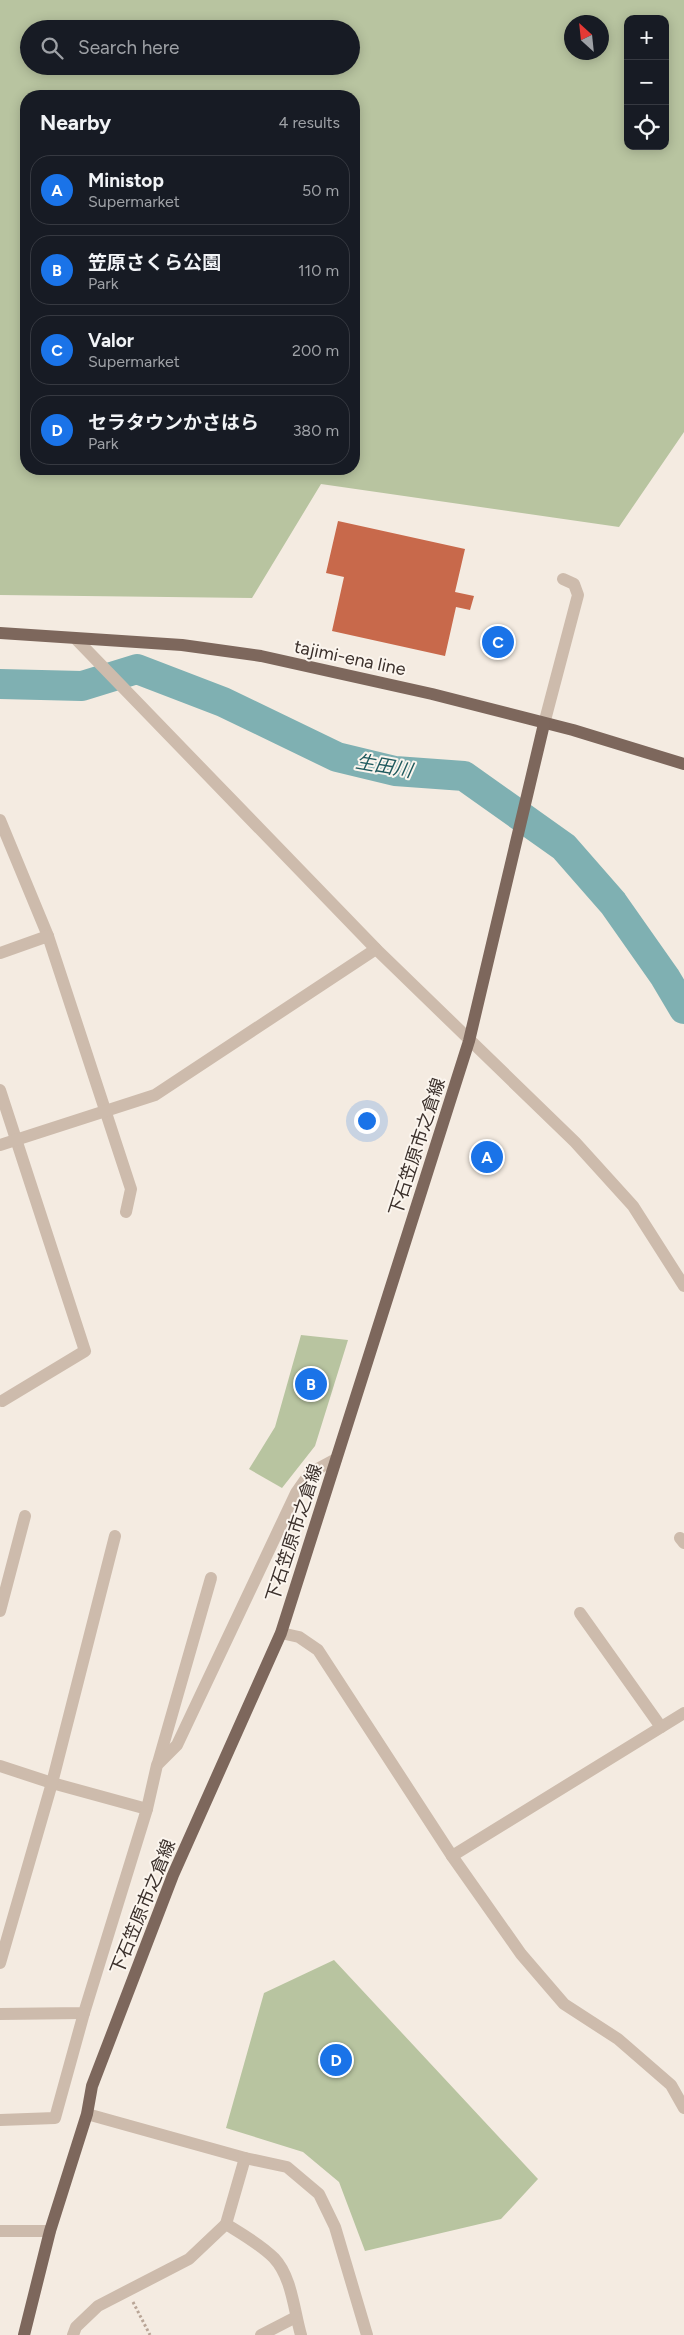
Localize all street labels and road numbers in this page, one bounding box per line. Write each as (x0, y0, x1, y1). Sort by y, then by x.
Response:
street label: tajimi-ena line (292, 635, 408, 681)
street label: 下石笠原市之倉線 (384, 1075, 450, 1219)
street label: 下石笠原市之倉線 (261, 1461, 327, 1605)
street label: 下石笠原市之倉線 (106, 1836, 180, 1978)

